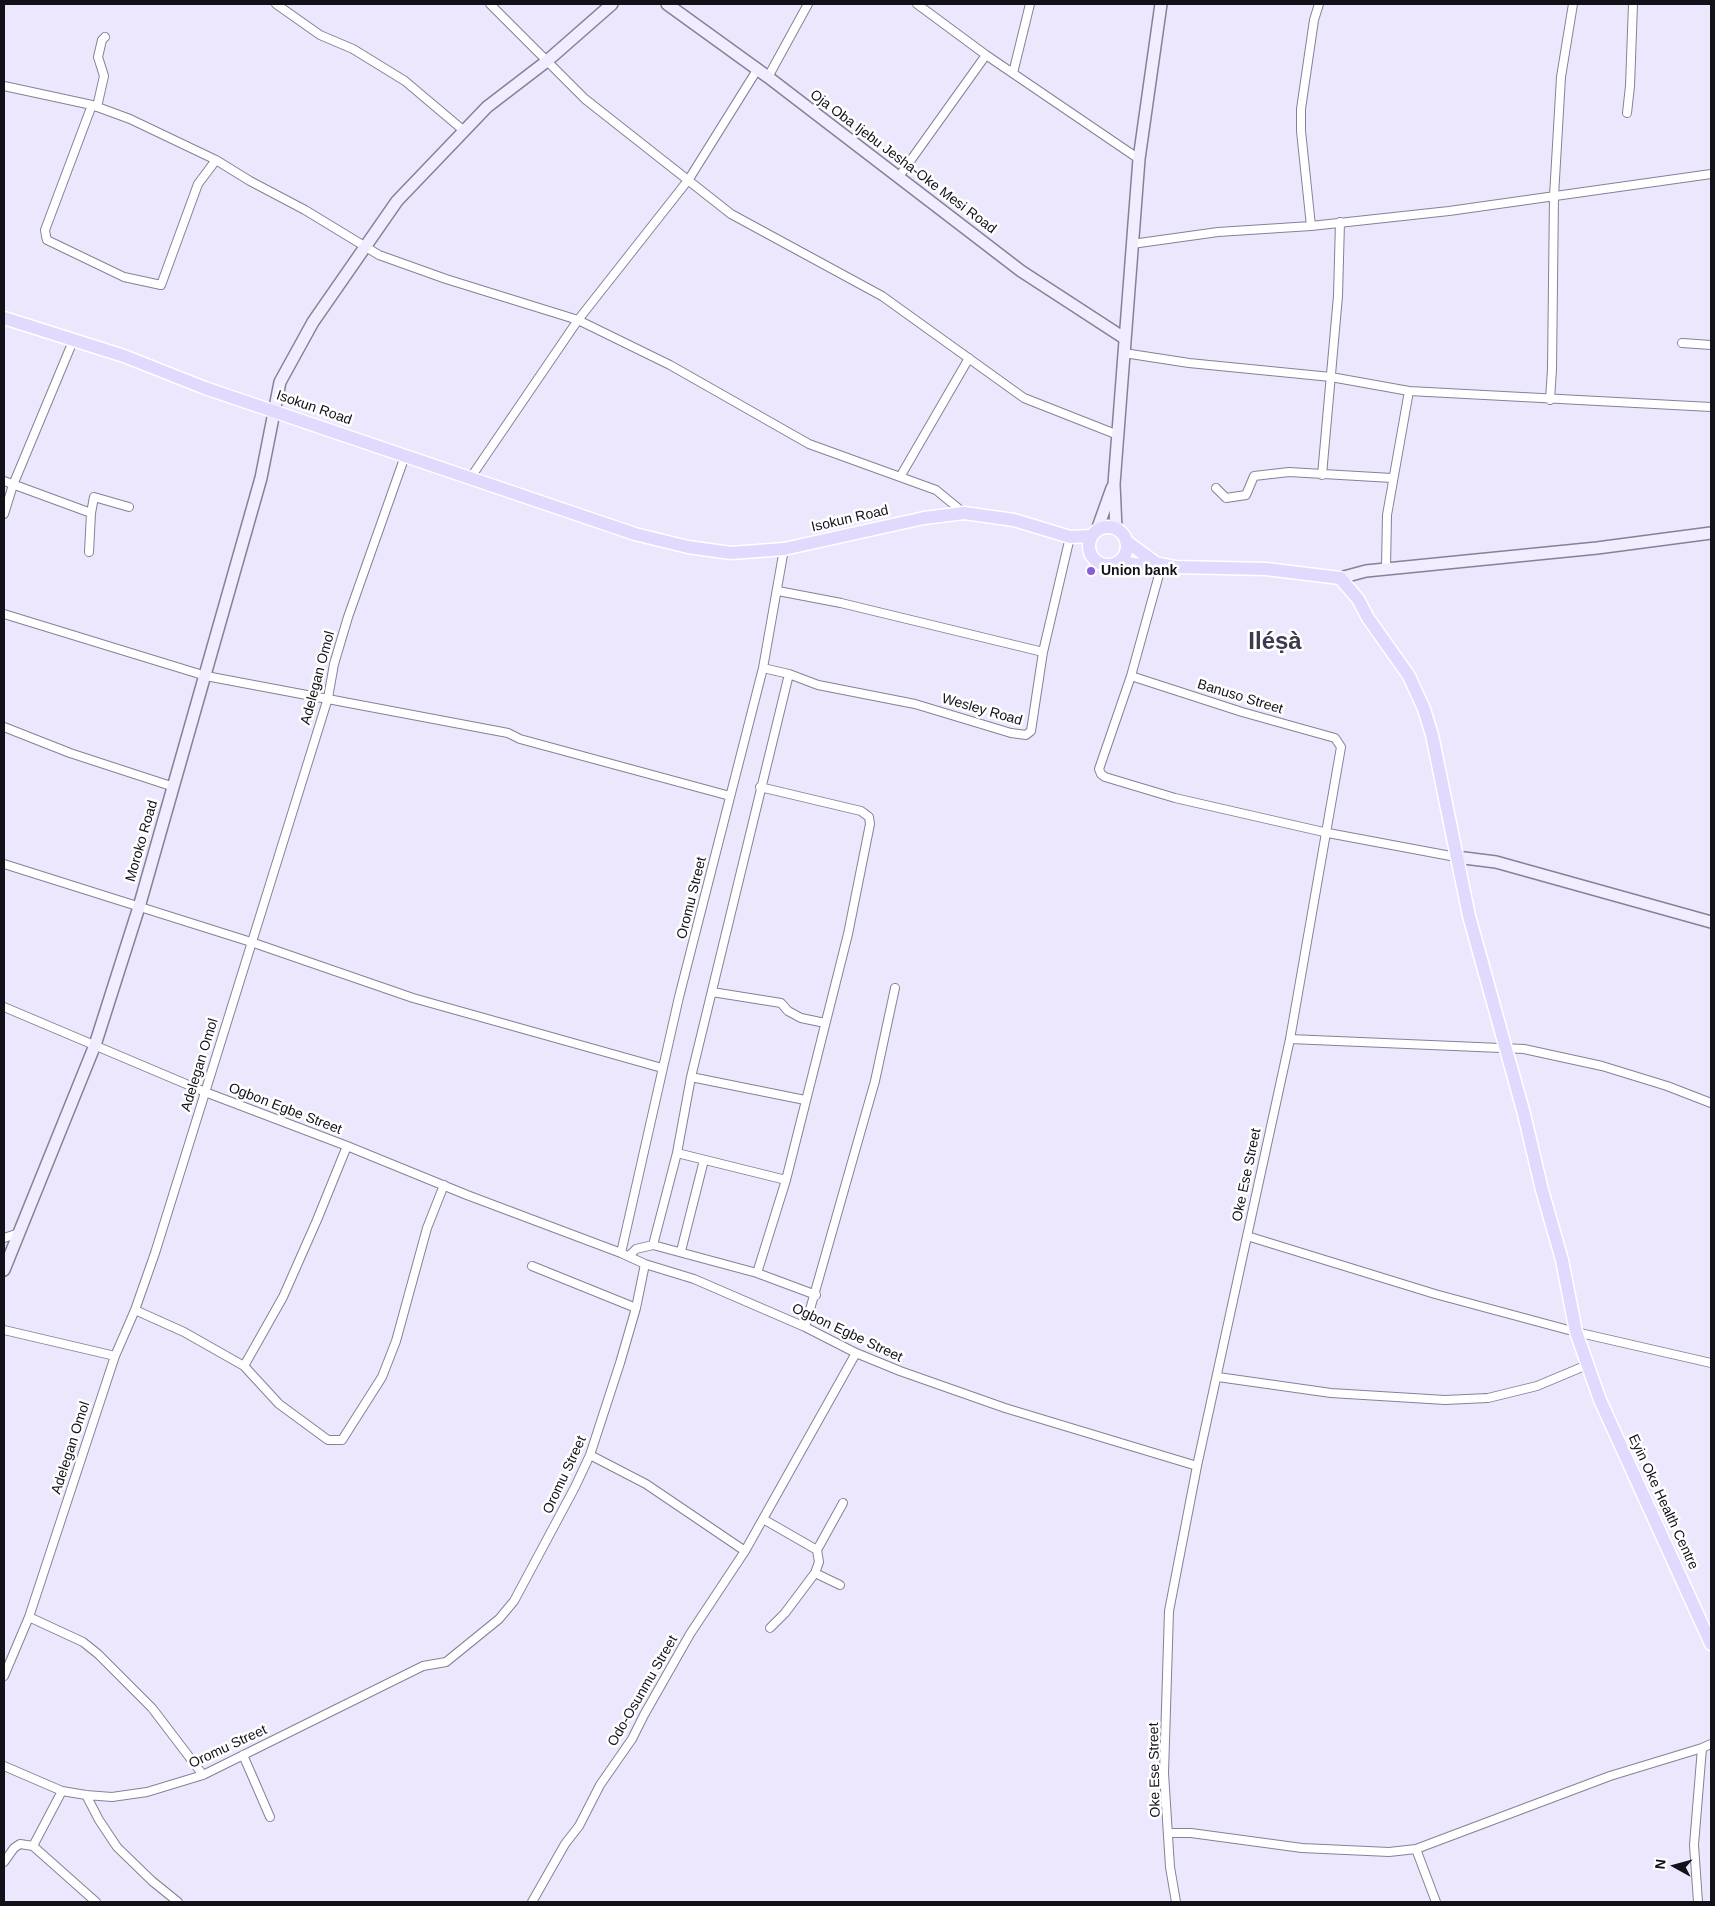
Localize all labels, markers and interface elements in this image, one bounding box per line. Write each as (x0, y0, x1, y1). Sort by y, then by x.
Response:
street label: Oja Oba Ijebu Jesha-Oke Mesi Road (807, 86, 999, 238)
street label: Isokun Road (274, 387, 354, 429)
street label: Isokun Road (810, 502, 890, 536)
place label: Union bank (1101, 563, 1177, 579)
marker: Union bank (1085, 565, 1097, 577)
district label: Iléṣà (1248, 628, 1302, 656)
street label: Adelegan Omol (297, 629, 339, 727)
street label: Banuso Street (1195, 676, 1285, 718)
street label: Wesley Road (940, 690, 1024, 730)
street label: Moroko Road (122, 798, 162, 884)
street label: Oromu Street (674, 855, 710, 941)
street label: Adelegan Omol (178, 1016, 222, 1114)
street label: Ogbon Egbe Street (226, 1080, 344, 1138)
street label: Oke Ese Street (1229, 1127, 1265, 1223)
street label: Ogbon Egbe Street (789, 1300, 905, 1366)
street label: Adelegan Omol (48, 1400, 94, 1496)
street label: Eyin Oke Health Centre (1624, 1432, 1702, 1572)
street label: Oromu Street (540, 1433, 590, 1517)
street label: Odo-Osunmu Street (604, 1633, 682, 1749)
street label: Oromu Street (186, 1722, 270, 1772)
street label: Oke Ese Street (1146, 1722, 1164, 1818)
north arrow (1650, 1841, 1700, 1891)
text: N (1652, 1858, 1669, 1870)

